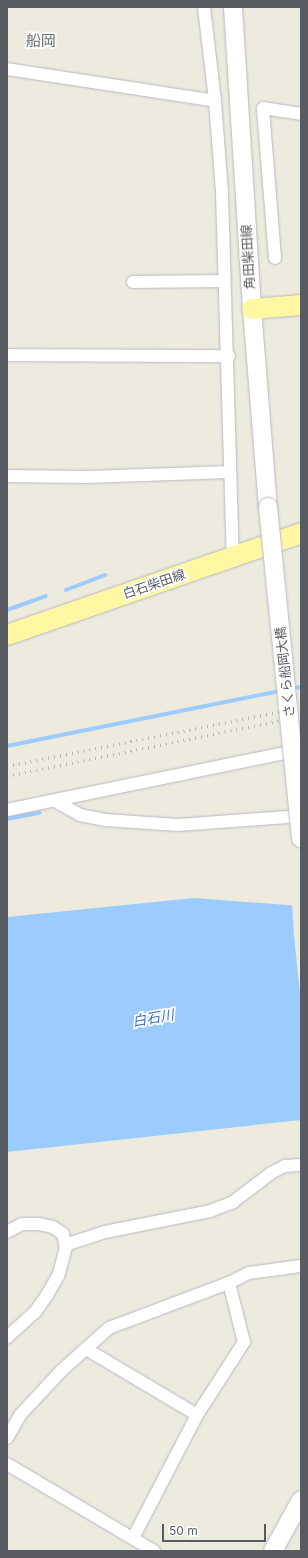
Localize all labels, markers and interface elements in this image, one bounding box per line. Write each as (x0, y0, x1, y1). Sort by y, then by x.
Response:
district label: 船岡 (26, 32, 56, 50)
street label: 角田柴田線 (239, 224, 257, 290)
street label: 白石柴田線 (121, 566, 187, 602)
street label: さくら船岡大橋 (272, 626, 298, 718)
water label: 白石川 (131, 1006, 175, 1030)
scale bar (164, 1516, 268, 1542)
text: 50 m (169, 1523, 198, 1538)

